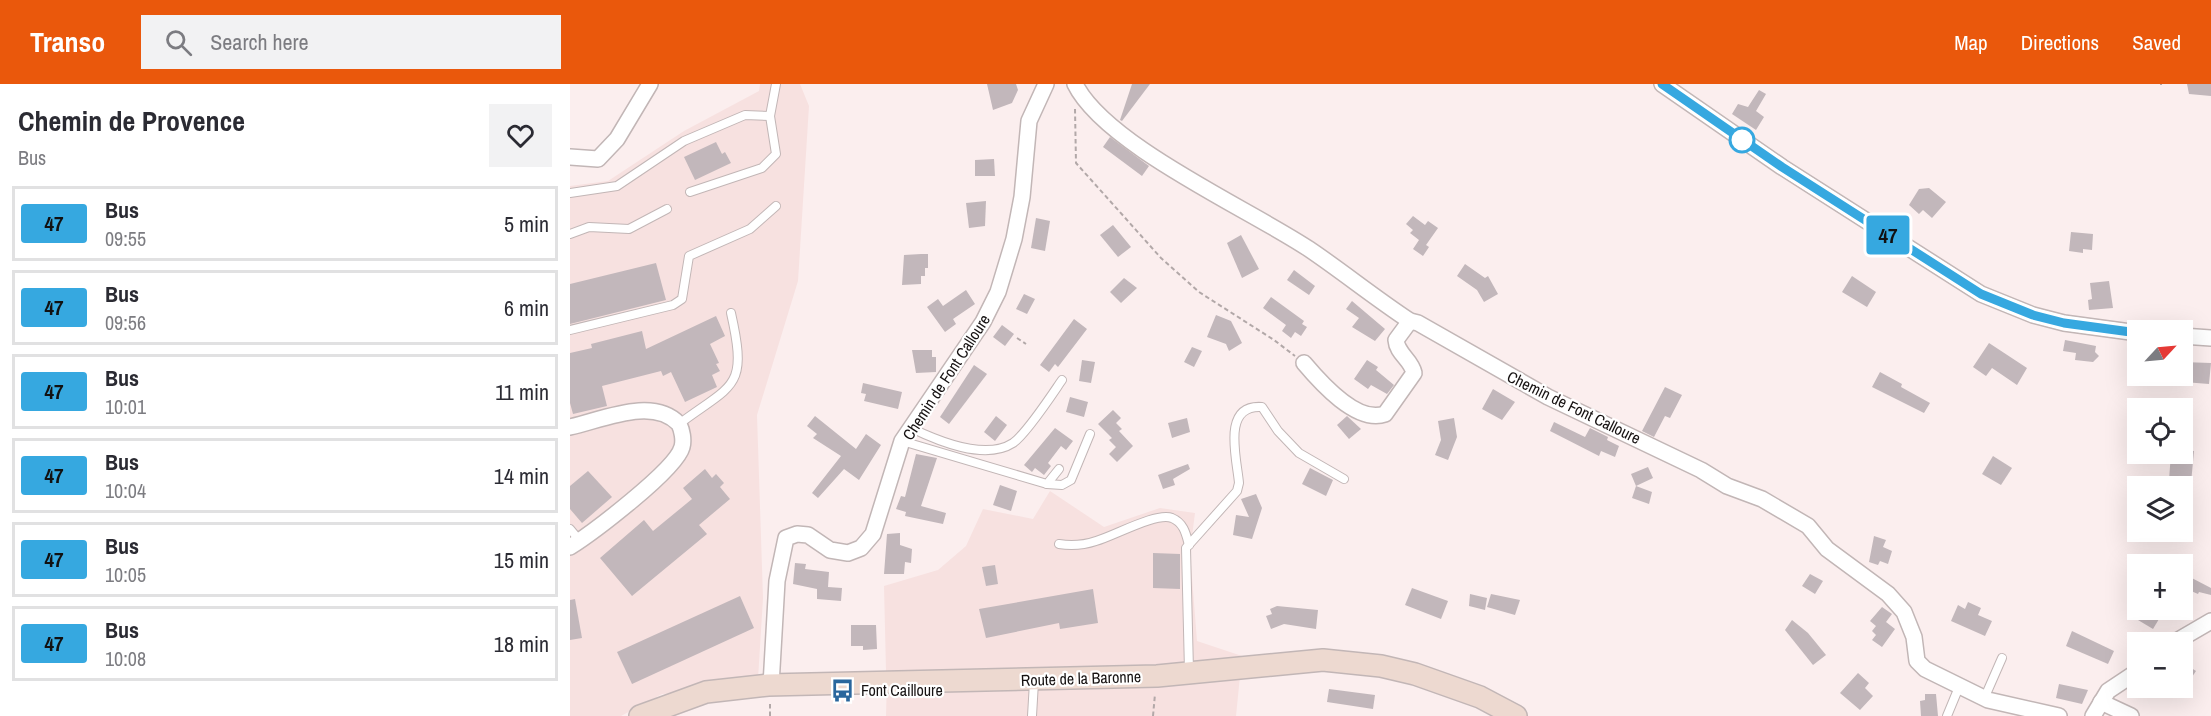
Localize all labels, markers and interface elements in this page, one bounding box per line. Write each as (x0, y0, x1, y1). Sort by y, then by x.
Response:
search box (141, 15, 561, 69)
text: Transo (30, 23, 105, 61)
icon: search (162, 26, 195, 59)
text: Search here (210, 27, 309, 57)
text: Map (1954, 28, 1988, 57)
text: Directions (2021, 28, 2099, 57)
text: Saved (2132, 28, 2181, 57)
text: Chemin de Provence (18, 102, 245, 140)
button: heart (489, 104, 552, 167)
unlabelled marker (1729, 127, 1755, 153)
text: Bus (18, 144, 46, 171)
text: Bus (105, 195, 139, 225)
text: 47 (44, 209, 64, 238)
text: 5 min (504, 209, 549, 239)
line badge: 47 (1861, 216, 1915, 254)
text: 47 (1878, 221, 1898, 250)
text: 09:55 (105, 225, 146, 252)
text: Bus (105, 279, 139, 309)
text: 47 (44, 293, 64, 322)
text: 6 min (504, 293, 549, 323)
text: 09:56 (105, 309, 146, 336)
street label: Chemin de Font Calloure (897, 310, 995, 444)
north arrow (2127, 320, 2193, 386)
map controls (2127, 320, 2193, 698)
text: Bus (105, 363, 139, 393)
street label: Chemin de Font Calloure (1504, 365, 1644, 449)
text: 47 (44, 377, 64, 406)
text: 11 min (495, 377, 549, 407)
text: 10:01 (105, 393, 146, 420)
button: locate (2127, 398, 2193, 464)
text: Bus (105, 447, 139, 477)
text: 47 (44, 461, 64, 490)
text: 14 min (494, 461, 549, 491)
button: layers (2127, 476, 2193, 542)
text: 10:04 (105, 477, 146, 504)
text: Bus (105, 531, 139, 561)
text: 47 (44, 545, 64, 574)
text: 15 min (494, 545, 549, 575)
button: + (2127, 554, 2193, 620)
text: 10:05 (105, 561, 146, 588)
text: Bus (105, 615, 139, 645)
text: 47 (44, 629, 64, 658)
text: 18 min (494, 629, 549, 659)
button: − (2127, 632, 2193, 698)
text: 10:08 (105, 645, 146, 672)
street label: Route de la Baronne (1020, 665, 1142, 691)
bus stop icon: Font Cailloure (830, 677, 856, 703)
place label: Font Cailloure (861, 679, 943, 701)

